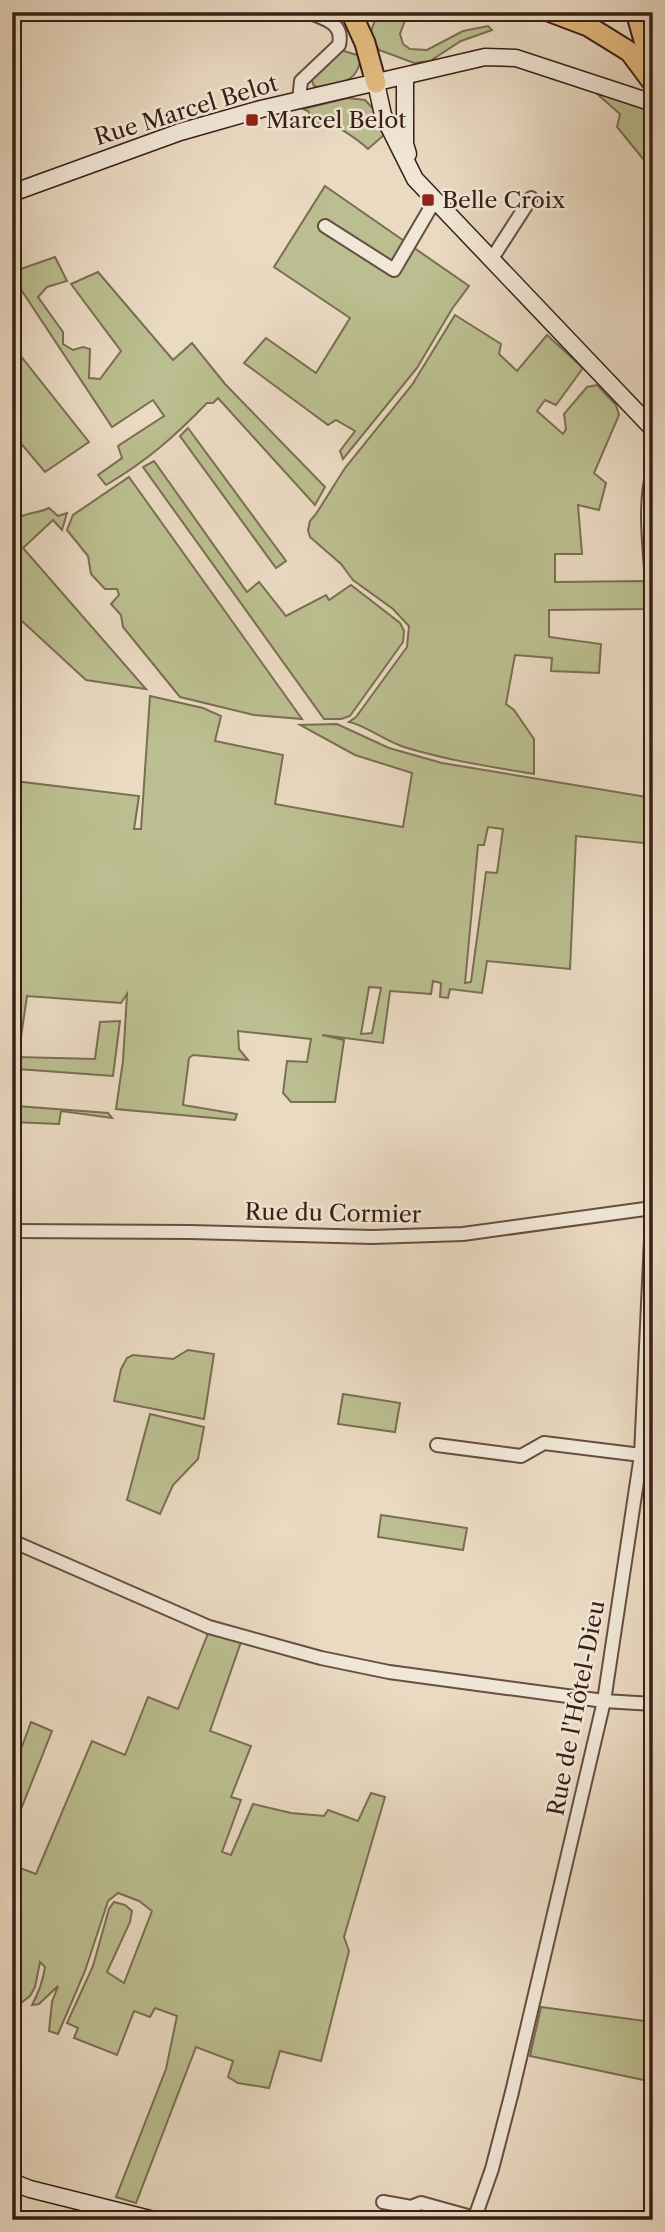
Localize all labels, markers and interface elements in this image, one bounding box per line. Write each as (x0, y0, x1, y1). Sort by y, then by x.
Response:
street label: Rue Marcel Belot (91, 69, 281, 151)
place label: Marcel Belot (266, 106, 406, 134)
marker: Marcel Belot (244, 112, 260, 128)
place label: Belle Croix (442, 186, 566, 214)
marker: Belle Croix (420, 192, 436, 208)
street label: Rue du Cormier (244, 1197, 422, 1229)
street label: Rue de l'Hôtel-Dieu (541, 1598, 611, 1818)

